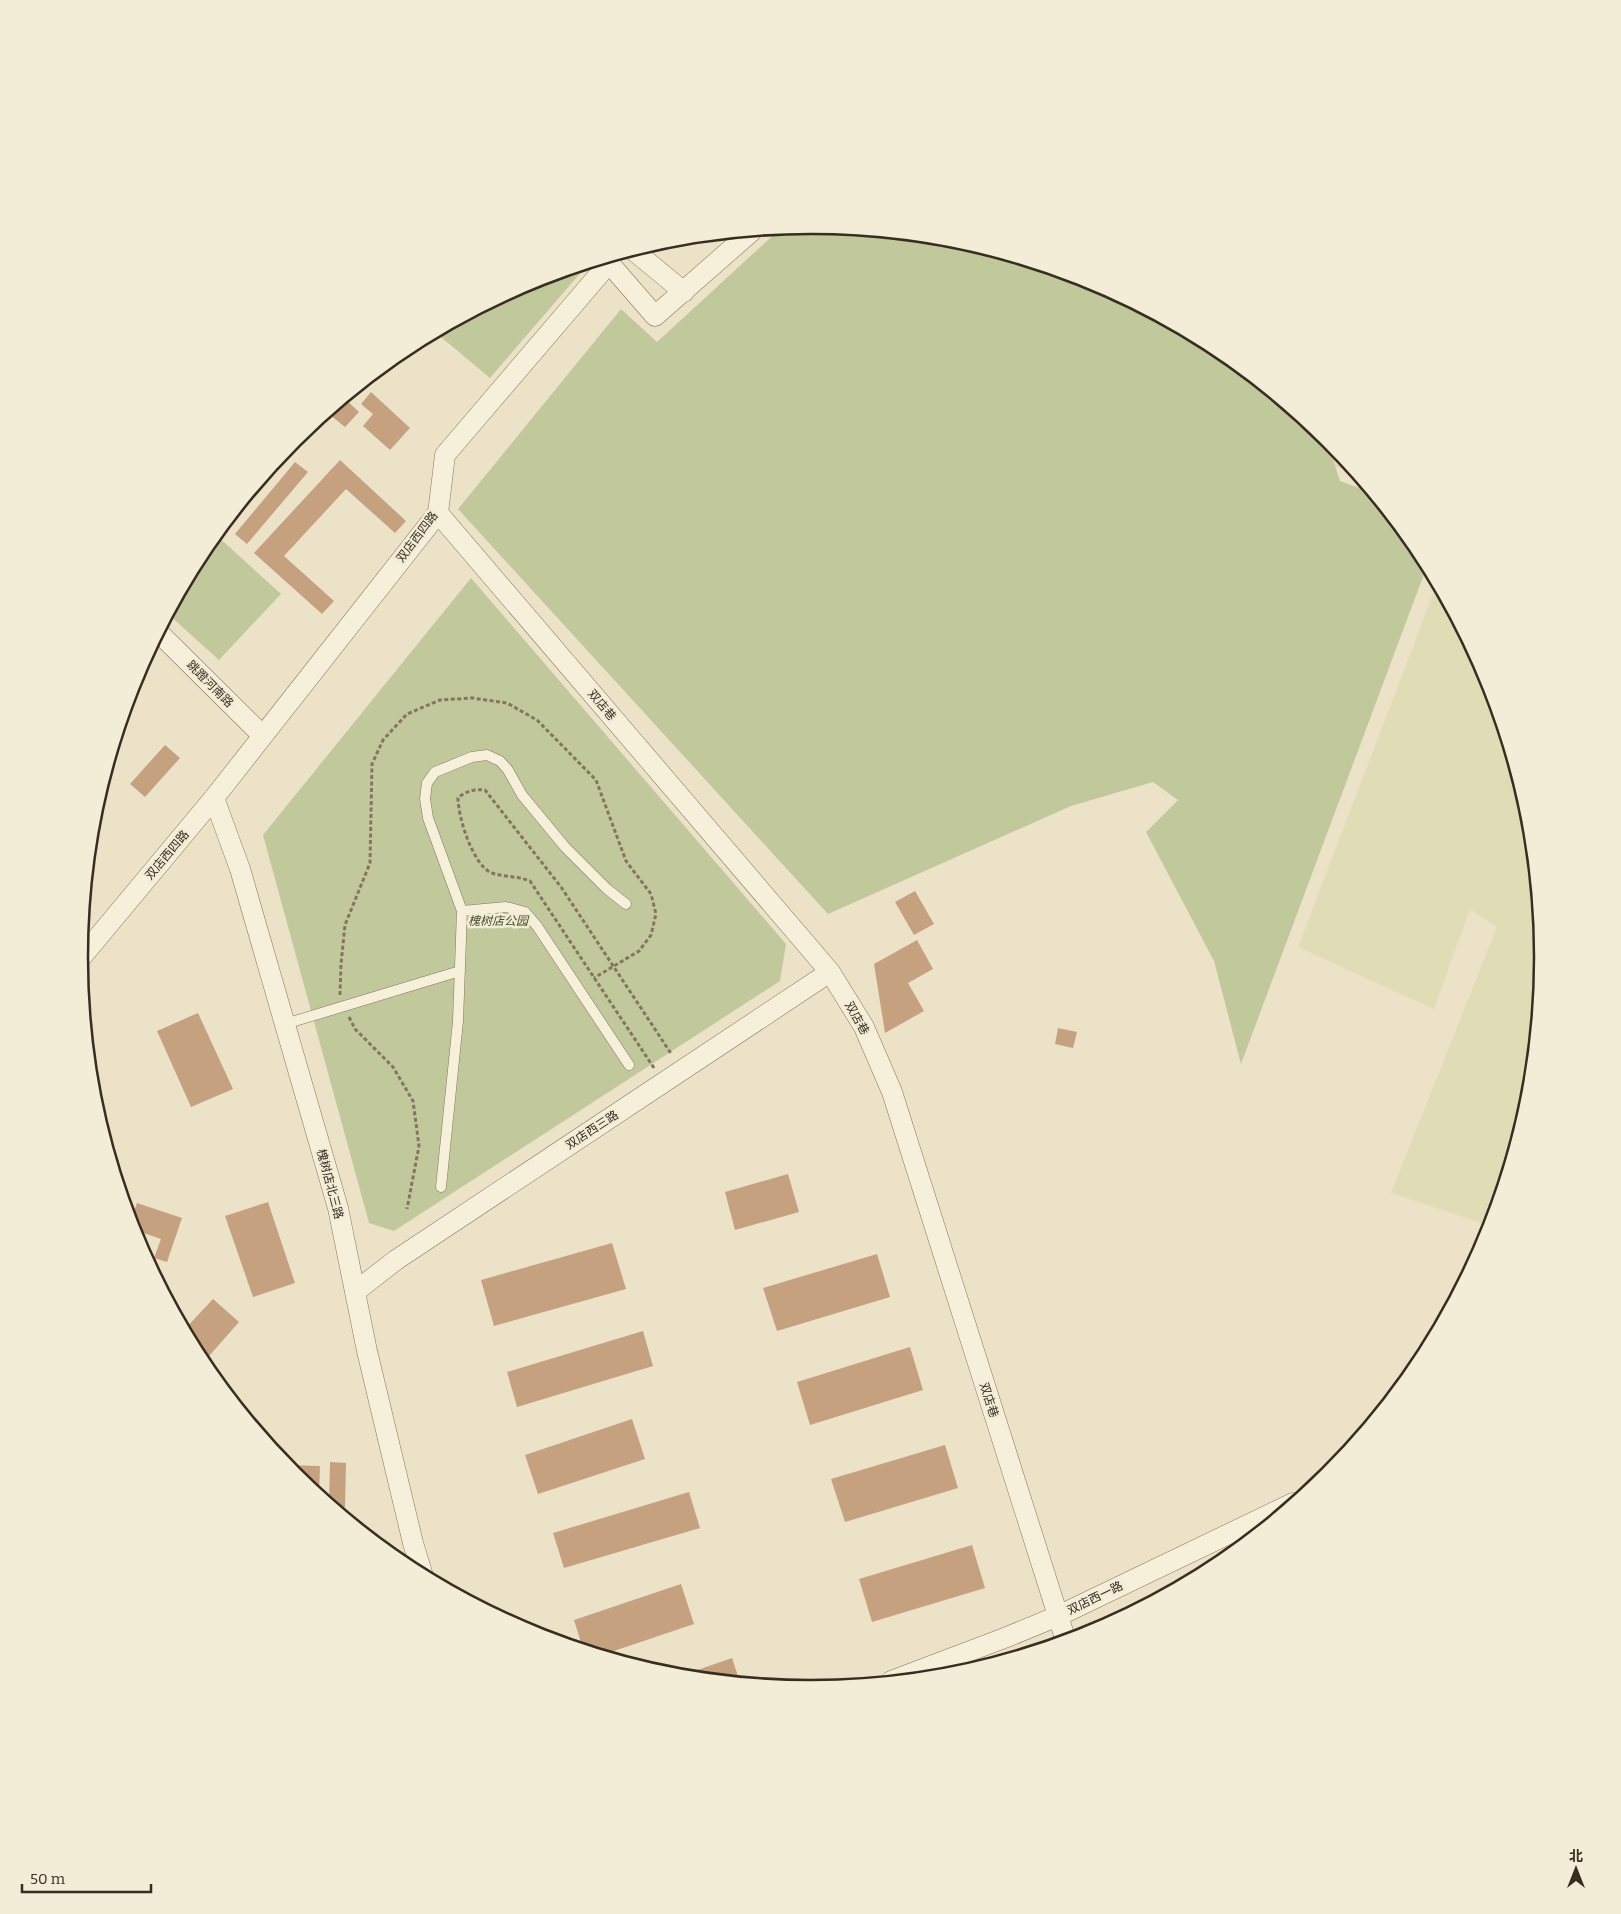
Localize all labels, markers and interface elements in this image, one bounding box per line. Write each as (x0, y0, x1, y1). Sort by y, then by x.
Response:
street label: 双店西四路 (393, 509, 441, 565)
street label: 跳蹬河南路 (184, 658, 236, 710)
street label: 双店巷 (585, 687, 619, 723)
street label: 双店西四路 (142, 828, 192, 882)
park label: 槐树店公园 (468, 914, 530, 928)
street label: 双店巷 (842, 999, 872, 1037)
street label: 双店西三路 (563, 1108, 621, 1152)
street label: 槐树店北三路 (314, 1147, 346, 1221)
street label: 双店巷 (977, 1381, 1001, 1419)
street label: 双店西一路 (1065, 1579, 1125, 1617)
north arrow (1551, 1844, 1601, 1894)
text: 北 (1569, 1848, 1583, 1865)
scale bar (22, 1862, 151, 1894)
text: 50 m (30, 1870, 66, 1888)

